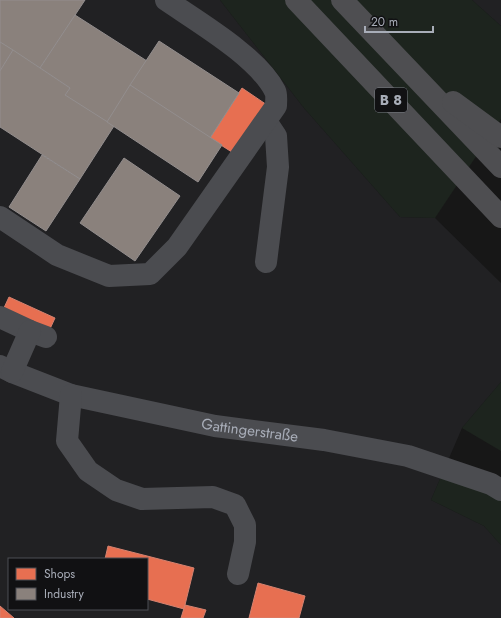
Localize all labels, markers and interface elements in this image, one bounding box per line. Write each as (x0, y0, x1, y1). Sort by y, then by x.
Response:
scale bar (365, 8, 433, 34)
text: 20 m (371, 13, 398, 31)
road number: B 8 (375, 88, 407, 112)
street label: Gattingerstraße (199, 412, 300, 448)
legend (8, 558, 148, 610)
text: Shops (44, 565, 75, 583)
text: Industry (44, 585, 85, 603)

